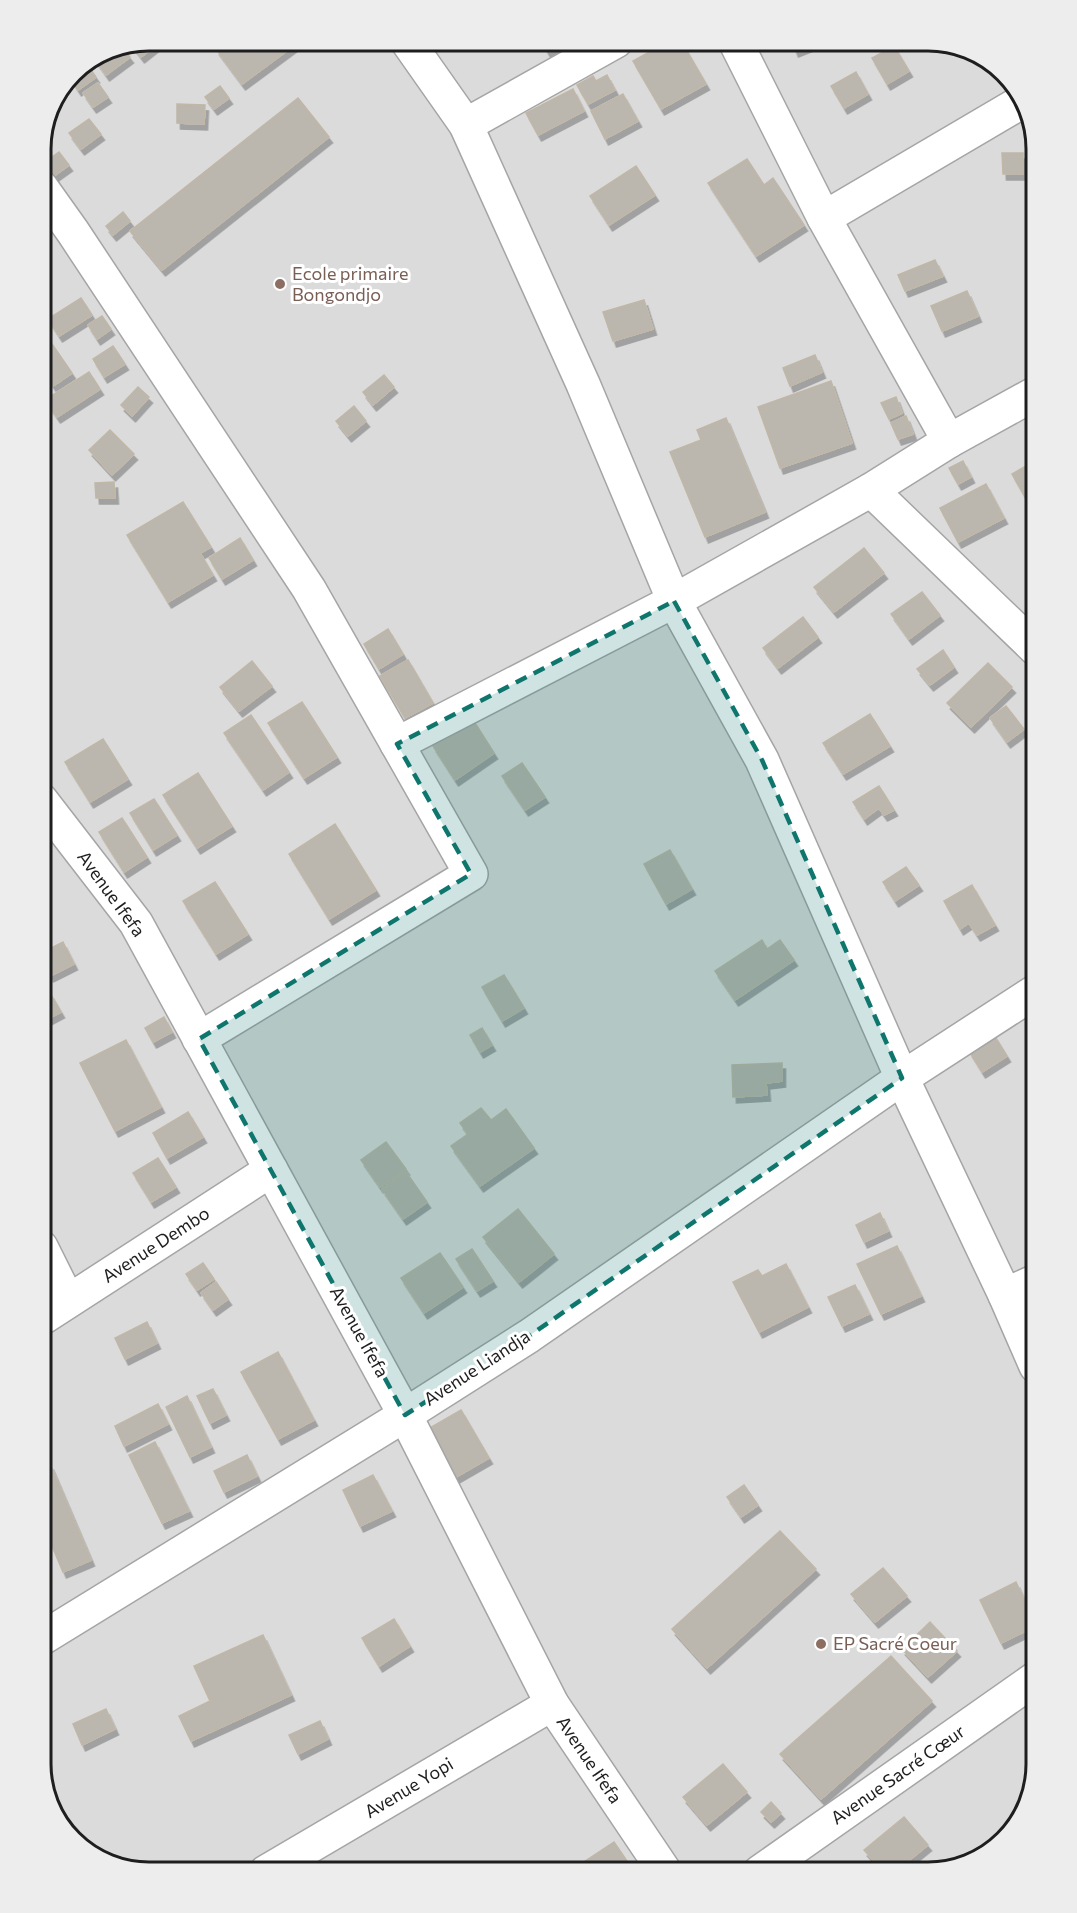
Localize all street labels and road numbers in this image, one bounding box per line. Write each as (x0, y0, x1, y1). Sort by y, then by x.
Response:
street label: Avenue Ifefa (73, 846, 150, 941)
street label: Avenue Dembo (98, 1201, 213, 1287)
street label: Avenue Ifefa (326, 1282, 394, 1381)
street label: Avenue Liandja (419, 1325, 534, 1410)
street label: Avenue Ifefa (553, 1711, 627, 1807)
street label: Avenue Sacré Cœur (826, 1720, 969, 1829)
street label: Avenue Yopi (360, 1752, 457, 1822)

